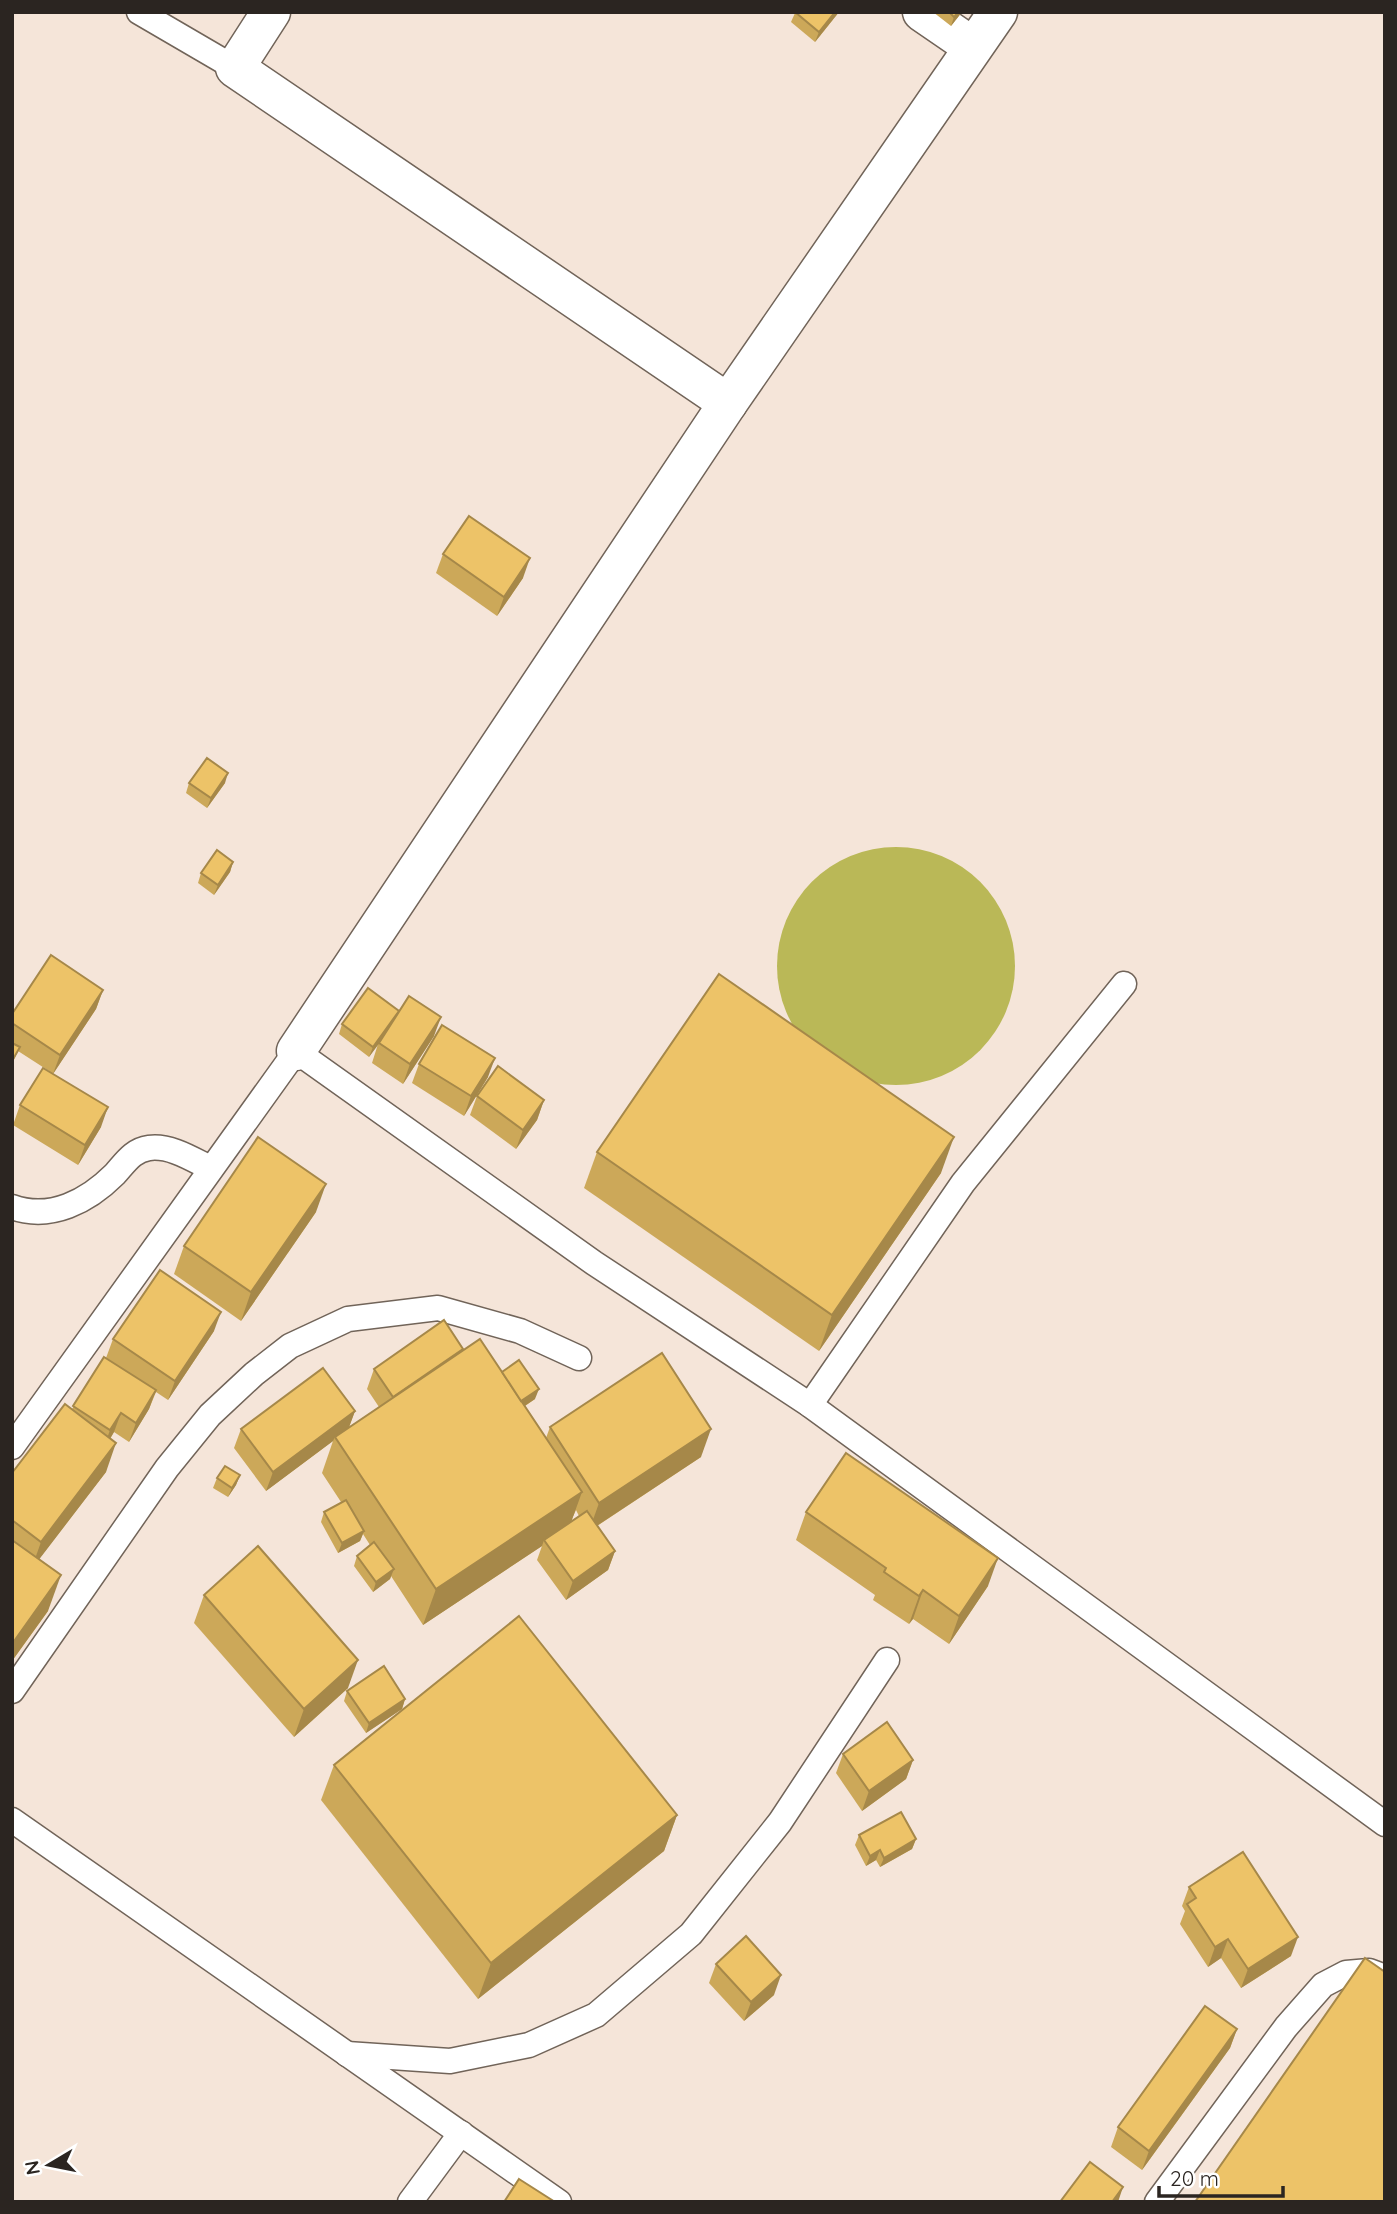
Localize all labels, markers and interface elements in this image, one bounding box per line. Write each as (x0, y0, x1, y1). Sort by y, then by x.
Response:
north arrow (14, 2130, 84, 2200)
scale bar (1159, 2154, 1283, 2198)
text: N (19, 2159, 45, 2177)
text: 20 m (1170, 2165, 1219, 2191)

